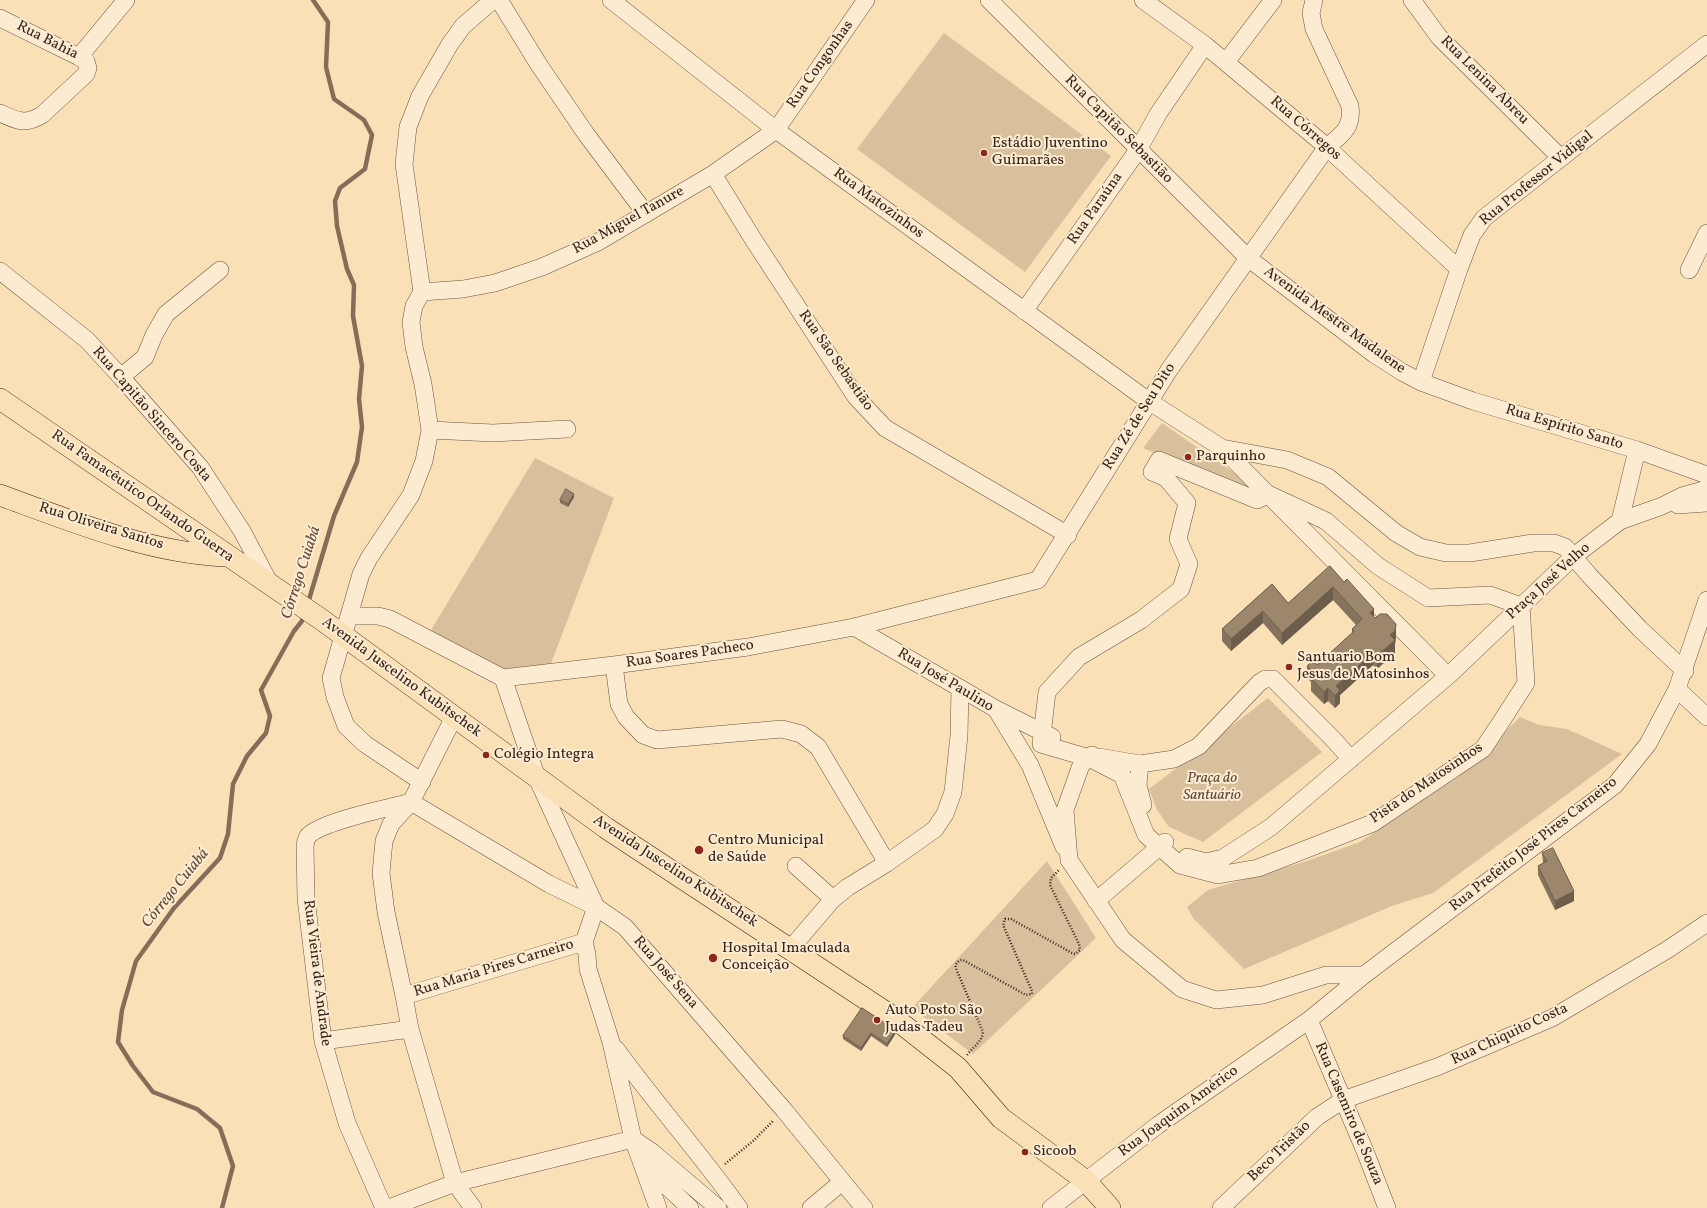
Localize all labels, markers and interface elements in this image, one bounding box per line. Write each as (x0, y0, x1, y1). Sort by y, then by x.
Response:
street label: Rua Bahia (13, 18, 81, 64)
street label: Rua Congonhas (784, 18, 858, 112)
street label: Rua Lenina Abreu (1436, 33, 1532, 129)
street label: Rua Capitão Sebastião (1060, 72, 1176, 188)
street label: Rua Córregos (1266, 93, 1344, 165)
street label: Rua Professor Vidigal (1476, 128, 1598, 230)
place label: Estádio Juventino Guimarães (992, 135, 1108, 170)
marker: Estádio Juventino Guimarães (979, 148, 989, 158)
street label: Rua Matozinhos (829, 165, 927, 243)
street label: Rua Paraúna (1065, 169, 1127, 249)
street label: Rua Miguel Tanure (570, 183, 688, 259)
street label: Avenida Mestre Madalene (1260, 264, 1408, 378)
street label: Rua São Sebastião (794, 307, 876, 415)
street label: Rua Capitão Sincero Costa (87, 344, 215, 486)
street label: Rua Zé de Seu Dito (1100, 360, 1180, 474)
street label: Rua Espírito Santo (1503, 401, 1625, 455)
street label: Rua Famacêutico Orlando Guerra (47, 427, 237, 567)
place label: Parquinho (1196, 448, 1266, 466)
marker: Parquinho (1183, 452, 1193, 462)
street label: Rua Oliveira Santos (36, 499, 166, 555)
water label: Córrego Cuiabá (278, 524, 326, 622)
street label: Praça José Velho (1503, 540, 1595, 624)
street label: Avenida Juscelino Kubitschek (318, 614, 484, 742)
street label: Rua Soares Pacheco (625, 637, 755, 673)
street label: Rua José Paulino (894, 645, 996, 717)
place label: Santuario Bom Jesus de Matosinhos (1297, 649, 1429, 684)
marker: Santuario Bom Jesus de Matosinhos (1284, 662, 1294, 672)
street label: Pista do Matosinhos (1367, 740, 1487, 828)
place label: Colégio Integra (494, 746, 594, 764)
marker: Colégio Integra (481, 750, 491, 760)
park label: Praça do Santuário (1183, 770, 1241, 805)
street label: Rua Prefeito José Pires Carneiro (1446, 774, 1622, 916)
street label: Avenida Juscelino Kubitschek (589, 812, 761, 932)
place label: Centro Municipal de Saúde (708, 832, 824, 867)
marker: Centro Municipal de Saúde (693, 844, 705, 856)
water label: Córrego Cuiabá (138, 845, 214, 933)
street label: Rua Vieira de Andrade (298, 899, 334, 1047)
street label: Rua José Sena (629, 933, 701, 1013)
street label: Rua Maria Pires Carneiro (412, 936, 576, 1002)
place label: Hospital Imaculada Conceição (722, 940, 850, 975)
marker: Hospital Imaculada Conceição (707, 952, 719, 964)
street label: Rua Chiquito Costa (1449, 1000, 1571, 1070)
place label: Auto Posto São Judas Tadeu (885, 1002, 982, 1037)
marker: Auto Posto São Judas Tadeu (872, 1015, 882, 1025)
street label: Rua Casemiro de Souza (1310, 1040, 1386, 1188)
street label: Rua Joaquim Américo (1116, 1063, 1242, 1161)
street label: Beco Tristão (1245, 1118, 1315, 1186)
place label: Sicoob (1033, 1143, 1077, 1161)
marker: Sicoob (1020, 1147, 1030, 1157)

